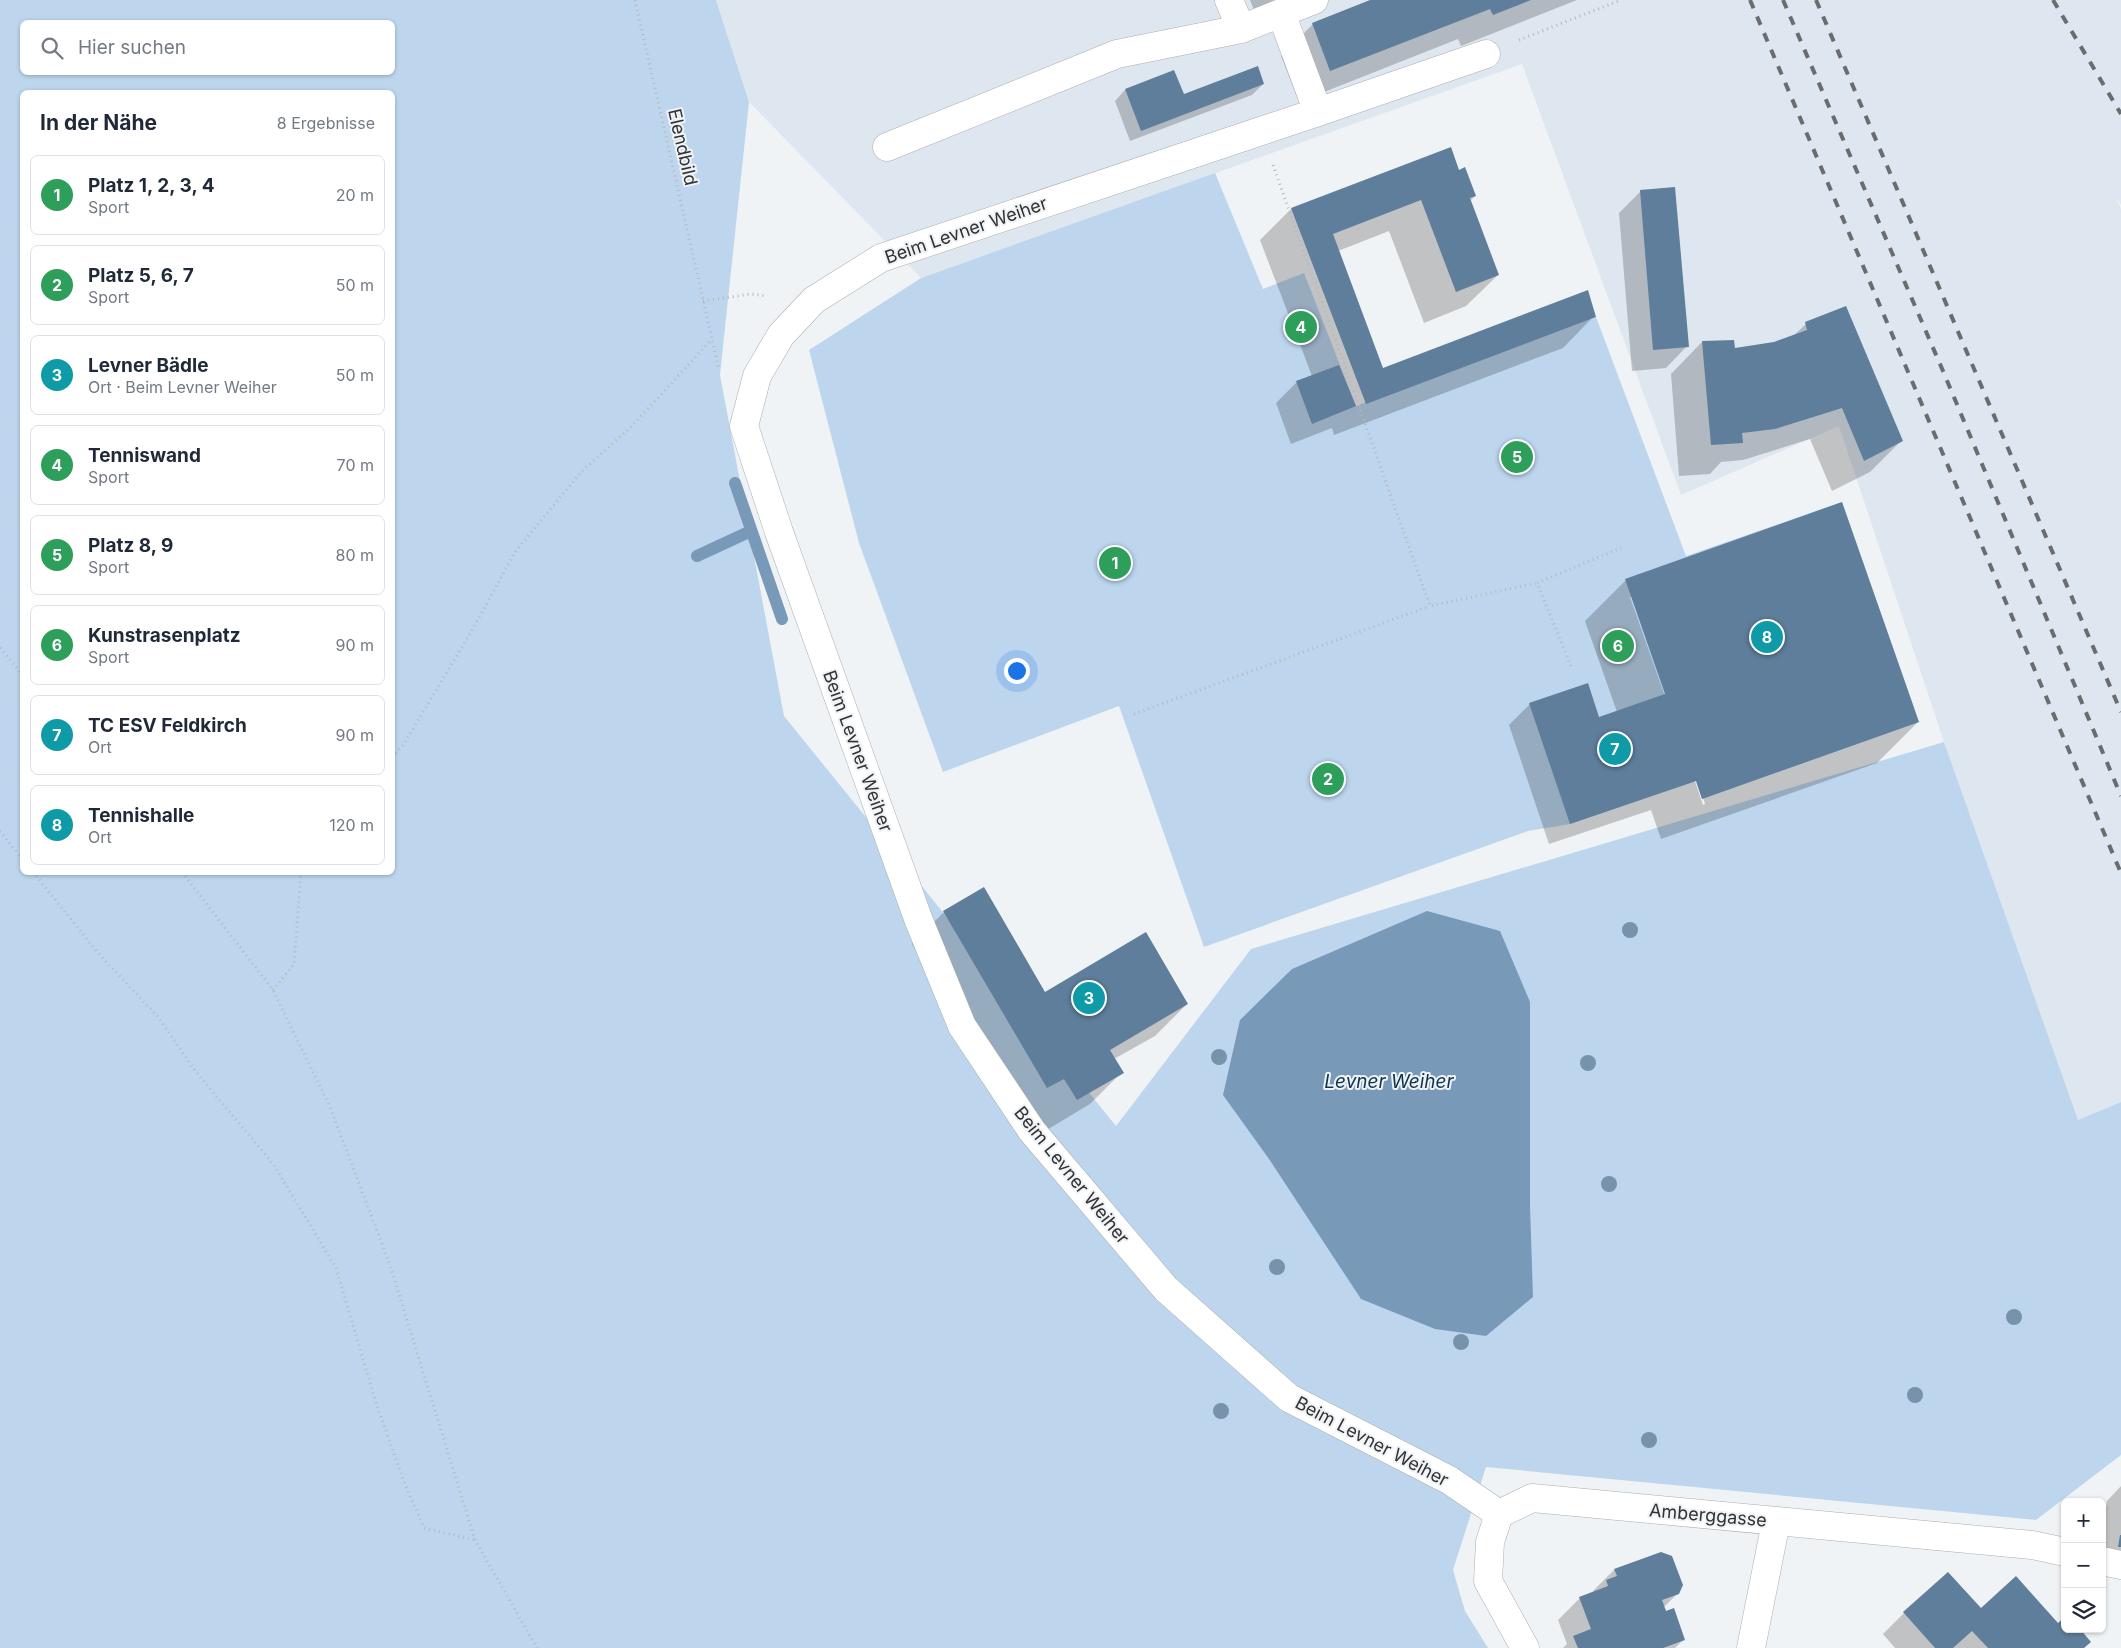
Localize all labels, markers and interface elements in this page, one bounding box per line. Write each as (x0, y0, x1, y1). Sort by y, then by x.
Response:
search box (20, 20, 395, 75)
icon: search (38, 34, 66, 62)
text: Hier suchen (78, 36, 186, 59)
street label: Elendbild (664, 107, 702, 187)
text: In der Nähe (40, 110, 157, 135)
text: 8 Ergebnisse (277, 113, 375, 133)
text: Platz 1, 2, 3, 4 (88, 174, 215, 197)
text: 1 (54, 185, 60, 205)
text: 20 m (336, 185, 374, 205)
street label: Beim Levner Weiher (882, 192, 1050, 268)
text: Sport (88, 197, 129, 217)
text: Platz 5, 6, 7 (88, 264, 194, 287)
text: 2 (52, 275, 62, 295)
text: 50 m (336, 275, 374, 295)
text: Sport (88, 287, 129, 307)
pin: 4 (1285, 308, 1317, 346)
text: Levner Bädle (88, 354, 209, 377)
text: 3 (52, 365, 62, 385)
text: 50 m (336, 365, 374, 385)
text: Ort · Beim Levner Weiher (88, 377, 277, 397)
pin: 5 (1501, 438, 1533, 476)
text: Tenniswand (88, 444, 201, 467)
text: 4 (52, 455, 62, 475)
text: 70 m (337, 455, 374, 475)
text: Sport (88, 467, 129, 487)
text: Platz 8, 9 (88, 534, 173, 557)
pin: 1 (1099, 544, 1131, 582)
text: 5 (52, 545, 62, 565)
text: 80 m (335, 545, 374, 565)
text: Sport (88, 557, 129, 577)
pin: 8 (1751, 618, 1783, 656)
text: Kunstrasenplatz (88, 624, 241, 647)
pin: 6 (1602, 627, 1634, 665)
text: 6 (52, 635, 62, 655)
text: 90 m (335, 635, 374, 655)
text: Sport (88, 647, 129, 667)
your location (1004, 658, 1030, 684)
street label: Beim Levner Weiher (819, 667, 897, 835)
text: TC ESV Feldkirch (88, 714, 247, 737)
text: 7 (52, 725, 62, 745)
text: 90 m (335, 725, 374, 745)
pin: 7 (1599, 730, 1631, 768)
text: Ort (88, 737, 112, 757)
pin: 2 (1312, 760, 1344, 798)
text: Tennishalle (88, 804, 194, 827)
text: 8 (52, 815, 62, 835)
text: 120 m (329, 815, 374, 835)
text: Ort (88, 827, 112, 847)
pin: 3 (1073, 979, 1105, 1017)
water label: Levner Weiher (1324, 1070, 1454, 1093)
street label: Beim Levner Weiher (1010, 1102, 1134, 1248)
street label: Beim Levner Weiher (1292, 1392, 1452, 1490)
map controls (2061, 1498, 2106, 1633)
button: + (2061, 1498, 2106, 1543)
street label: Amberggasse (1648, 1499, 1768, 1531)
button: − (2061, 1543, 2106, 1588)
button: layers (2061, 1588, 2106, 1633)

